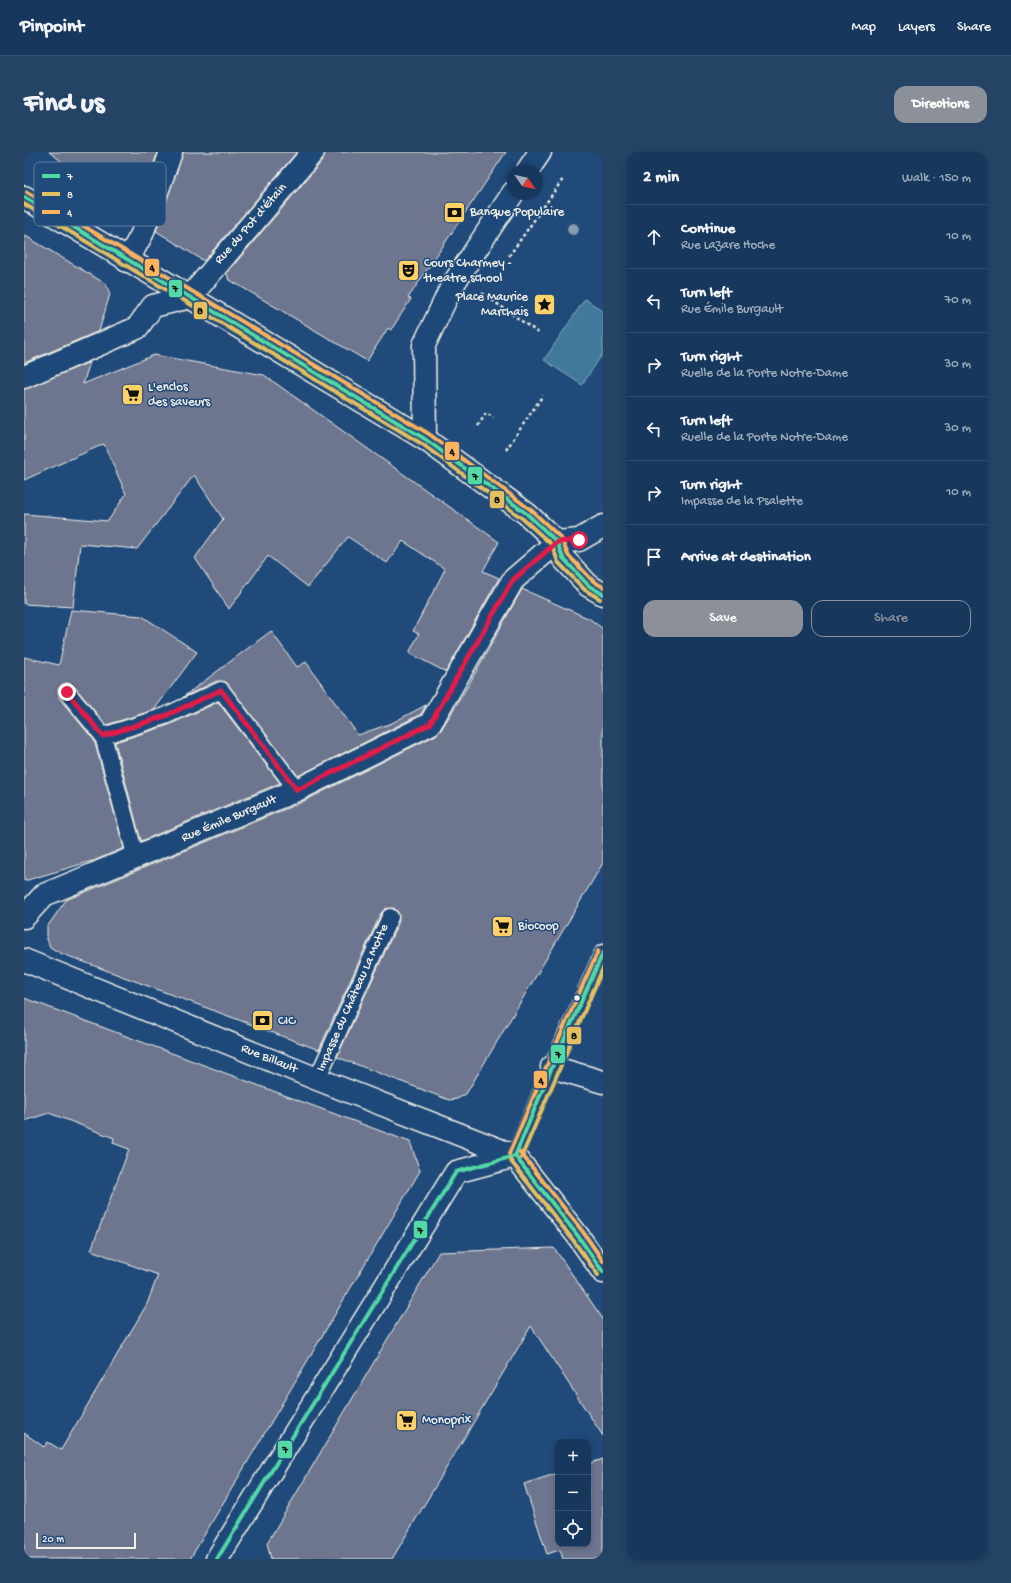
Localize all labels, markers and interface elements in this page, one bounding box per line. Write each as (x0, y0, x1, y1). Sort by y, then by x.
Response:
text: Pinpoint (20, 16, 84, 39)
text: Map (852, 19, 876, 36)
text: Layers (898, 19, 935, 36)
text: Share (957, 19, 991, 36)
button: Directions (894, 86, 987, 123)
text: Find us (24, 88, 104, 121)
legend (34, 162, 166, 226)
north arrow (507, 164, 543, 200)
text: 2 min (643, 168, 679, 188)
text: Walk · 150 m (902, 171, 971, 186)
text: 7 (66, 172, 73, 184)
street label: Rue du Pot d'Étain (211, 179, 291, 268)
text: 8 (67, 190, 73, 202)
bank icon: Banque Populaire (441, 199, 467, 225)
place label: Banque Populaire (469, 205, 565, 220)
text: 4 (67, 208, 73, 220)
text: Continue (681, 220, 735, 238)
icon: ahead (643, 226, 665, 248)
text: 10 m (946, 229, 971, 244)
text: Rue Lazare Hoche (681, 238, 775, 253)
place label: Cours Charmey - theatre school (423, 256, 512, 286)
theatre icon: Cours Charmey - theatre school (396, 257, 422, 283)
line badge: 4 (144, 258, 160, 277)
text: 4 (148, 263, 155, 275)
line badge: 7 (168, 279, 183, 298)
text: 7 (171, 284, 179, 296)
text: Turn left (681, 284, 732, 302)
place label: Place Maurice Marchais (455, 290, 529, 320)
icon: left (643, 290, 665, 312)
place icon: Place Maurice Marchais (531, 291, 557, 317)
text: 70 m (945, 293, 971, 308)
line badge: 8 (193, 301, 208, 320)
text: Rue Émile Burgault (681, 302, 783, 317)
text: 8 (197, 306, 203, 318)
text: Turn right (681, 348, 741, 366)
icon: right (643, 354, 665, 376)
text: 30 m (945, 357, 971, 372)
text: Ruelle de la Porte Notre-Dame (681, 366, 848, 381)
place label: L'enclos des saveurs (148, 380, 211, 410)
supermarket icon: L'enclos des saveurs (119, 381, 145, 407)
text: Turn left (681, 412, 732, 430)
icon: left (643, 418, 665, 440)
text: 30 m (945, 421, 971, 436)
text: Ruelle de la Porte Notre-Dame (681, 430, 848, 445)
line badge: 4 (444, 441, 460, 461)
text: 4 (448, 447, 455, 459)
line badge: 7 (467, 466, 483, 485)
text: 7 (471, 472, 479, 484)
text: Turn right (681, 476, 741, 494)
icon: right (643, 482, 665, 504)
text: 10 m (946, 485, 971, 500)
line badge: 8 (489, 490, 505, 509)
text: Impasse de la Psalette (681, 494, 803, 509)
text: 8 (494, 495, 500, 507)
route start (570, 531, 588, 549)
icon: arrive (643, 546, 665, 568)
text: Arrive at destination (681, 548, 811, 566)
button: Save (643, 600, 803, 637)
button: Share (811, 600, 971, 637)
route end (58, 683, 76, 701)
street label: Rue Émile Burgault (179, 791, 280, 846)
supermarket icon: Biocoop (489, 913, 515, 939)
place label: Biocoop (517, 919, 559, 934)
street label: Impasse du Château La Motte (313, 921, 392, 1074)
unlabelled marker (572, 993, 582, 1003)
bank icon: CIC (249, 1008, 275, 1034)
place label: CIC (278, 1014, 296, 1029)
line badge: 8 (566, 1026, 582, 1045)
text: 8 (571, 1031, 577, 1043)
street label: Rue Billault (239, 1041, 301, 1078)
line badge: 7 (550, 1044, 566, 1064)
text: 7 (554, 1050, 562, 1062)
line badge: 4 (533, 1070, 548, 1089)
text: 4 (537, 1076, 544, 1088)
line badge: 7 (413, 1220, 428, 1239)
text: 7 (416, 1226, 424, 1238)
supermarket icon: Monoprix (394, 1407, 420, 1433)
place label: Monoprix (422, 1413, 472, 1428)
map controls (555, 1439, 591, 1547)
button: + (555, 1439, 591, 1475)
line badge: 7 (277, 1440, 293, 1459)
text: 7 (281, 1445, 289, 1457)
button: − (555, 1475, 591, 1511)
button: locate (555, 1511, 591, 1547)
scale bar (36, 1531, 136, 1550)
text: 20 m (42, 1534, 64, 1546)

